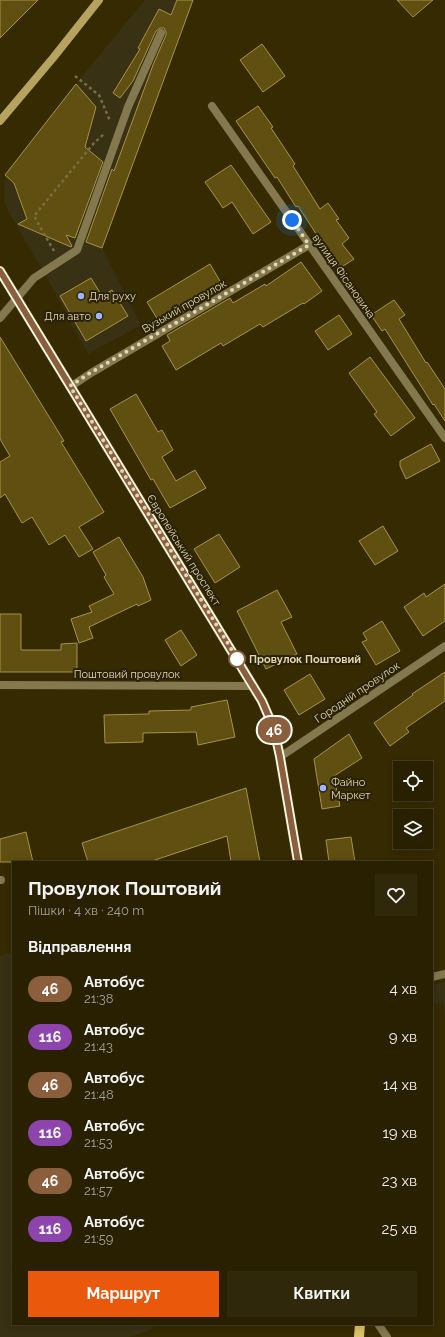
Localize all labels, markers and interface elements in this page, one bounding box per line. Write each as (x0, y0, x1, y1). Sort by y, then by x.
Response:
your location (282, 210, 302, 230)
street label: вулиця Фісановича (310, 232, 378, 321)
street label: Вузький провулок (140, 277, 229, 336)
place label: Для руху (89, 290, 136, 303)
marker: Для руху (76, 291, 86, 301)
place label: Для авто (44, 310, 91, 323)
marker: Для авто (94, 311, 104, 321)
street label: Європейський проспект (144, 492, 224, 609)
marker: Провулок Поштовий (228, 650, 246, 668)
place label: Провулок Поштовий (249, 653, 361, 666)
street label: Городній провулок (312, 659, 403, 726)
street label: Поштовий провулок (74, 668, 181, 681)
line badge: 46 (256, 717, 292, 743)
text: 46 (266, 722, 282, 738)
map controls (393, 761, 433, 849)
button: locate (393, 761, 433, 801)
place label: Файно Маркет (331, 776, 371, 802)
marker: Файно Маркет (318, 783, 328, 793)
button: layers (393, 809, 433, 849)
button: heart (375, 874, 417, 916)
text: Провулок Поштовий (28, 877, 221, 899)
text: Пішки · 4 хв · 240 m (28, 903, 144, 918)
text: Відправлення (28, 938, 131, 956)
text: Автобус (84, 973, 145, 991)
text: 4 хв (389, 980, 417, 998)
text: 46 (42, 981, 58, 997)
text: 21:38 (84, 991, 113, 1006)
text: Автобус (84, 1021, 145, 1039)
text: 9 хв (389, 1028, 417, 1046)
text: 116 (39, 1029, 61, 1045)
text: 21:43 (84, 1039, 113, 1054)
text: Автобус (84, 1069, 145, 1087)
text: 14 хв (383, 1076, 417, 1094)
text: 46 (42, 1077, 58, 1093)
text: 21:48 (84, 1087, 114, 1102)
text: Автобус (84, 1117, 145, 1135)
text: 19 хв (382, 1124, 417, 1142)
text: 116 (39, 1125, 61, 1141)
text: 21:53 (84, 1135, 113, 1150)
text: Автобус (84, 1165, 145, 1183)
text: 23 хв (382, 1172, 417, 1190)
text: 46 (42, 1173, 58, 1189)
text: 21:57 (84, 1183, 113, 1198)
text: Автобус (84, 1213, 145, 1231)
text: 25 хв (382, 1220, 417, 1238)
text: 116 (39, 1221, 61, 1237)
text: 21:59 (84, 1231, 113, 1246)
button: Маршрут (28, 1271, 219, 1317)
button: Квитки (227, 1271, 417, 1317)

